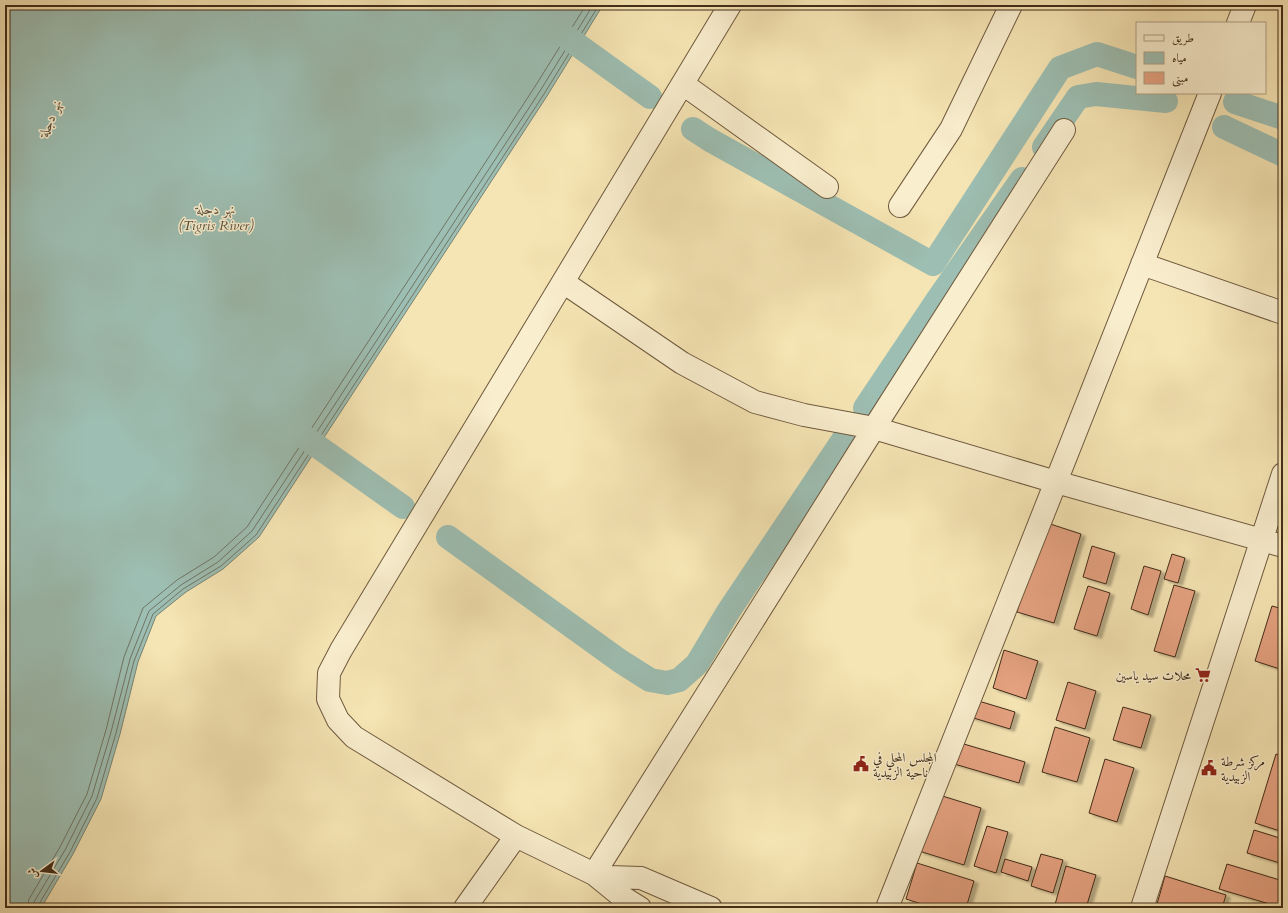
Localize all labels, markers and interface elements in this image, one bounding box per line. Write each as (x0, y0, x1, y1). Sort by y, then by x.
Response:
legend (1136, 22, 1266, 94)
text: طريق (1172, 30, 1194, 46)
text: مياه (1172, 50, 1187, 66)
text: مبنى (1172, 70, 1188, 87)
water label: نهر دجلة (34, 96, 67, 142)
water label: نهر دجلة (Tigris River) (178, 200, 254, 235)
supermarket icon: محلات سيد ياسين (1194, 666, 1212, 684)
place label: محلات سيد ياسين (1116, 667, 1191, 685)
place label: المجلس المحلي في ناحية الزبيدية (873, 749, 937, 782)
place label: مركز شرطة الزبيدية (1221, 753, 1265, 786)
public building icon: المجلس المحلي في ناحية الزبيدية (852, 755, 870, 773)
public building icon: مركز شرطة الزبيدية (1200, 759, 1218, 777)
north arrow (22, 851, 62, 891)
text: ش (24, 866, 41, 881)

